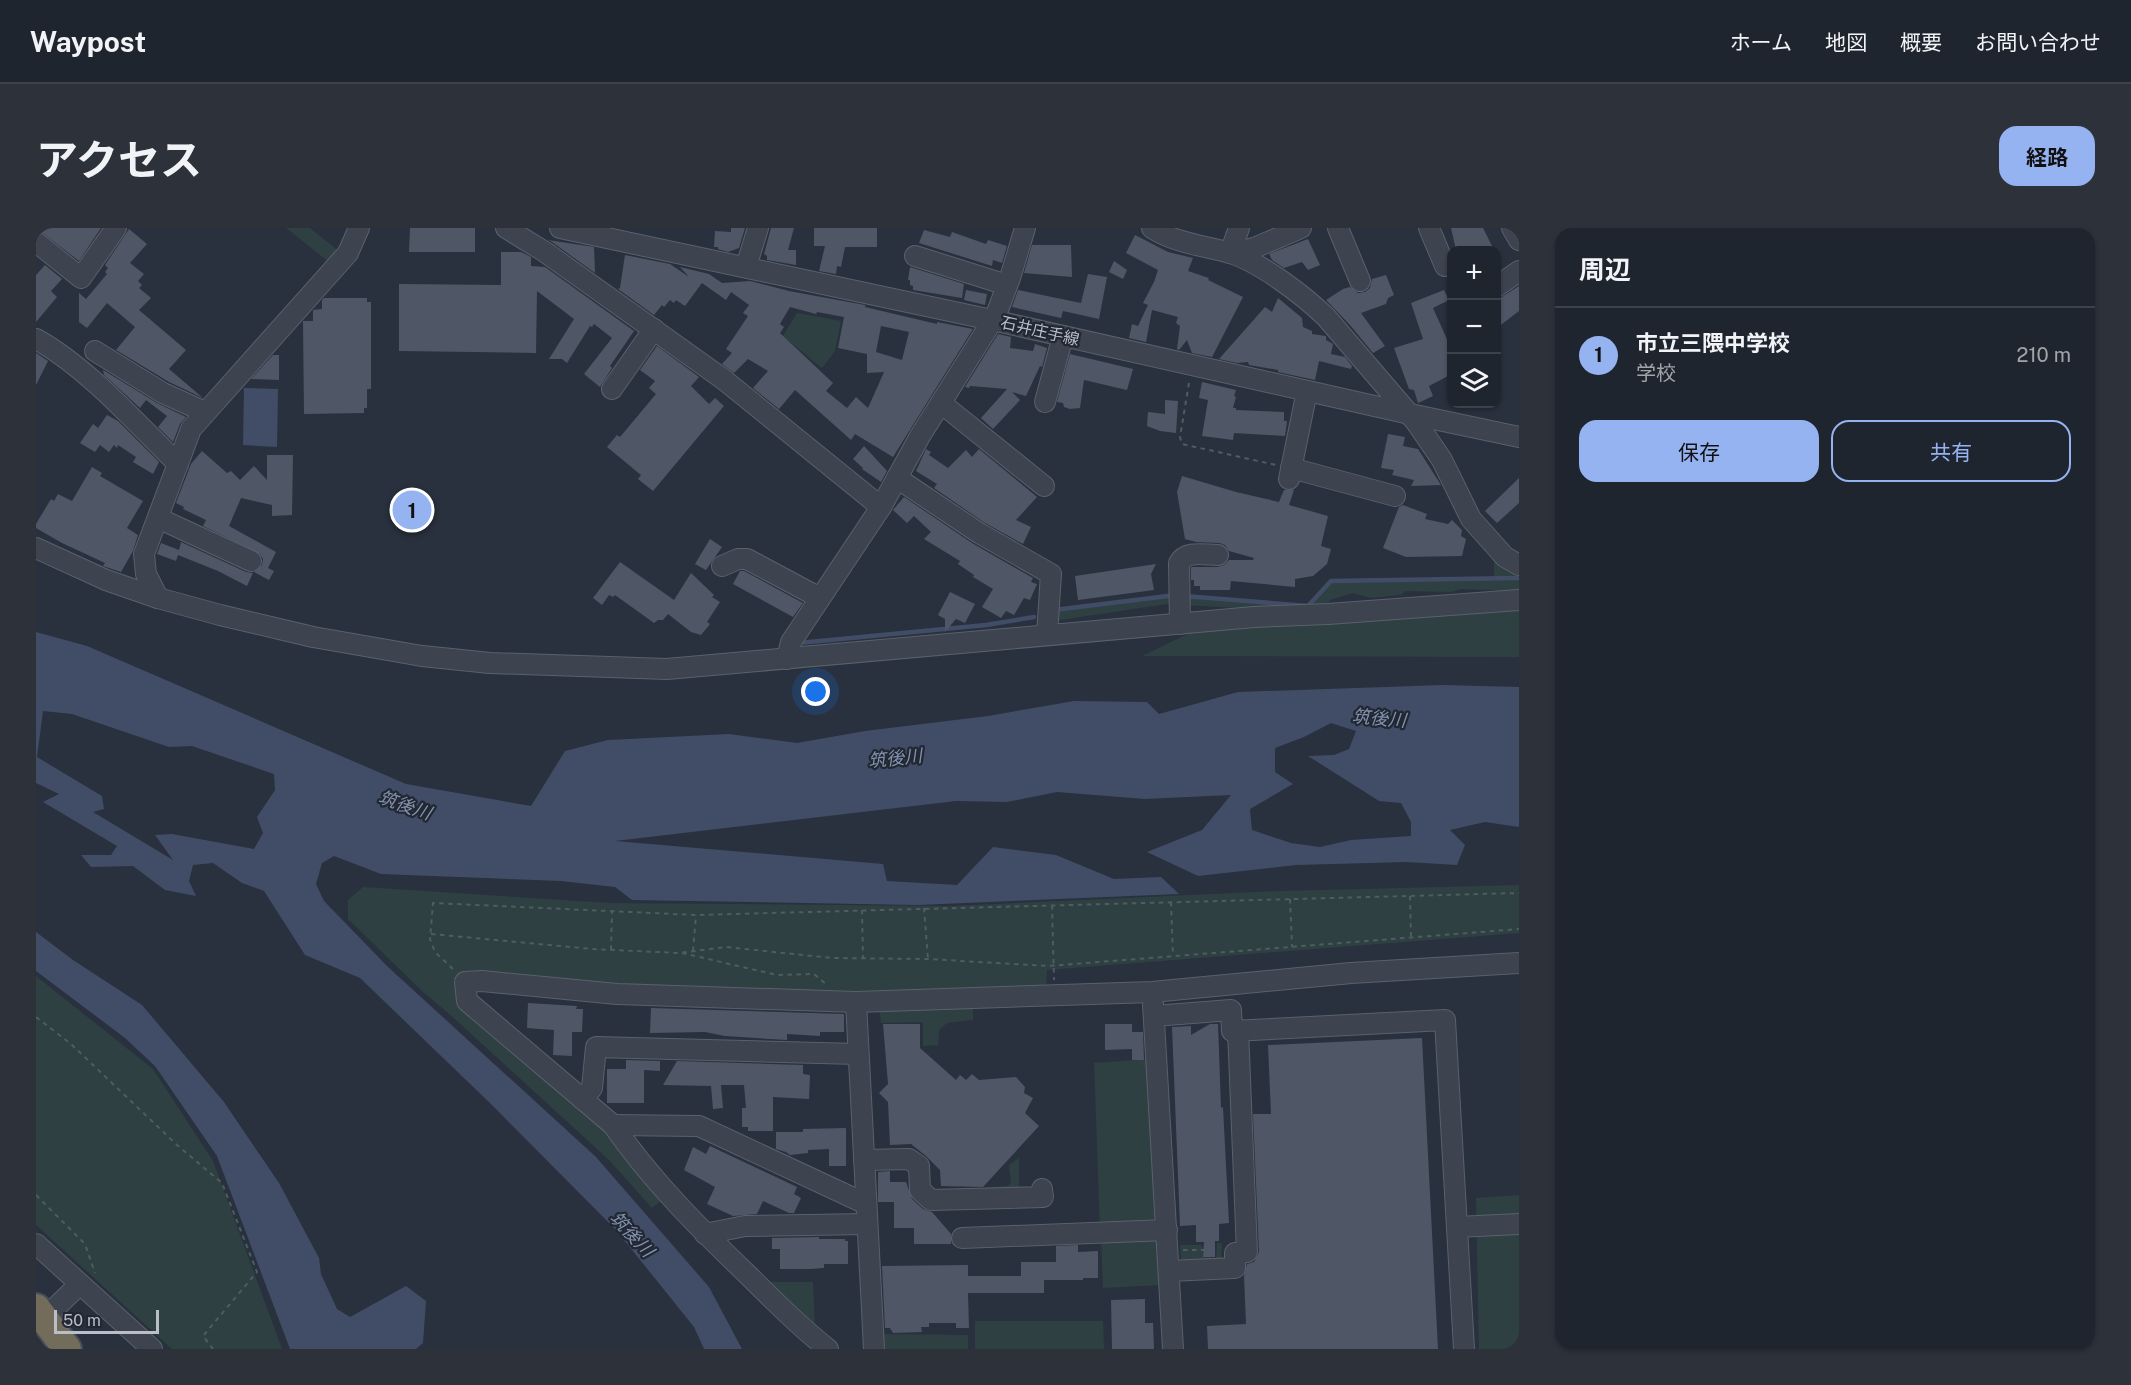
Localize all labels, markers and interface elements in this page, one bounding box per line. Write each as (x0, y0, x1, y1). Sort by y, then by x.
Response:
text: Waypost (30, 25, 146, 58)
text: ホーム (1730, 30, 1792, 55)
text: 地図 (1825, 30, 1867, 55)
text: 概要 (1900, 30, 1942, 55)
text: お問い合わせ (1975, 30, 2101, 55)
button: 経路 (1999, 126, 2095, 186)
text: アクセス (36, 135, 202, 184)
map controls (1447, 246, 1501, 408)
button: + (1447, 246, 1501, 300)
text: 周辺 (1579, 254, 1631, 285)
button: − (1447, 300, 1501, 354)
street label: 石井庄手線 (999, 313, 1081, 349)
text: 市立三隈中学校 (1636, 330, 1790, 356)
text: 1 (1594, 343, 1603, 367)
text: 210 m (2017, 343, 2071, 367)
button: layers (1447, 354, 1501, 408)
text: 学校 (1636, 361, 1676, 385)
button: 保存 (1579, 420, 1819, 482)
button: 共有 (1831, 420, 2071, 482)
pin: 1 (392, 488, 431, 532)
your location (801, 677, 830, 706)
water label: 筑後川 (1351, 705, 1409, 731)
water label: 筑後川 (867, 745, 925, 771)
water label: 筑後川 (376, 786, 436, 824)
water label: 筑後川 (606, 1207, 659, 1262)
scale bar (54, 1307, 159, 1334)
text: 50 m (63, 1311, 101, 1330)

